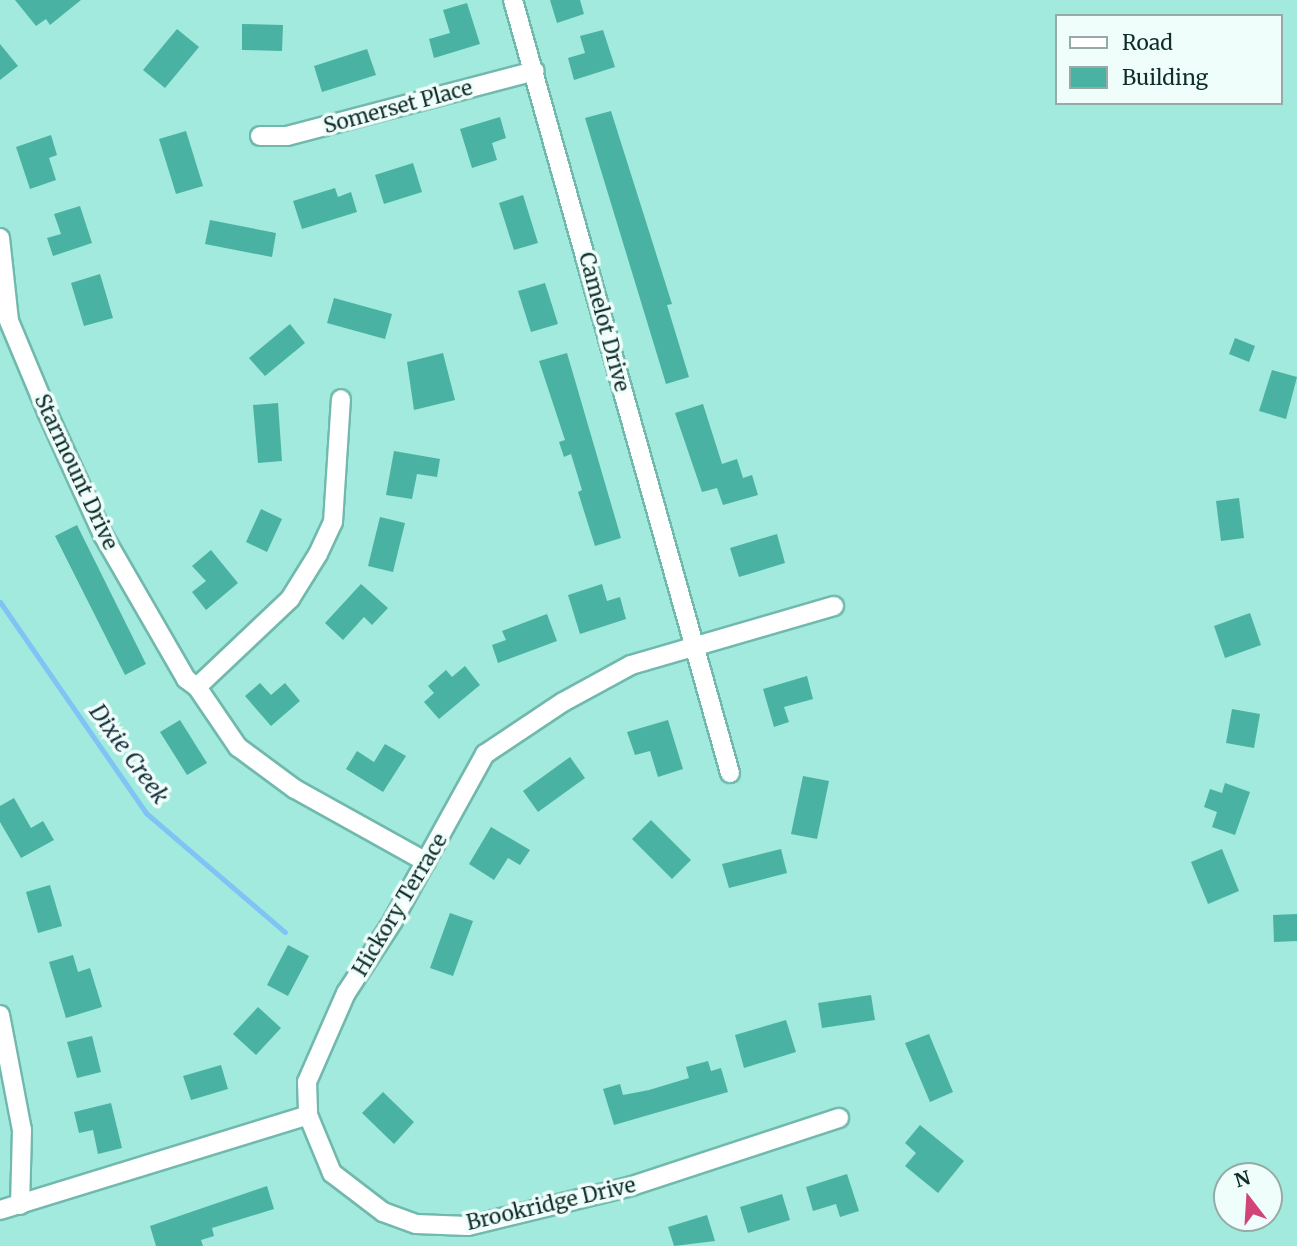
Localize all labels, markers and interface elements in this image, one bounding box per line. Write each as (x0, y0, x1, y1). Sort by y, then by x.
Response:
legend (1056, 14, 1283, 105)
text: Road (1122, 29, 1173, 56)
text: Building (1122, 64, 1208, 91)
street label: Somerset Place (321, 75, 475, 139)
street label: Camelot Drive (573, 250, 635, 394)
street label: Starmount Drive (29, 390, 123, 554)
water label: Dixie Creek (84, 699, 174, 809)
street label: Hickory Terrace (347, 829, 453, 981)
north arrow (1213, 1162, 1283, 1232)
text: N (1232, 1165, 1253, 1193)
street label: Brookridge Drive (464, 1172, 638, 1236)

